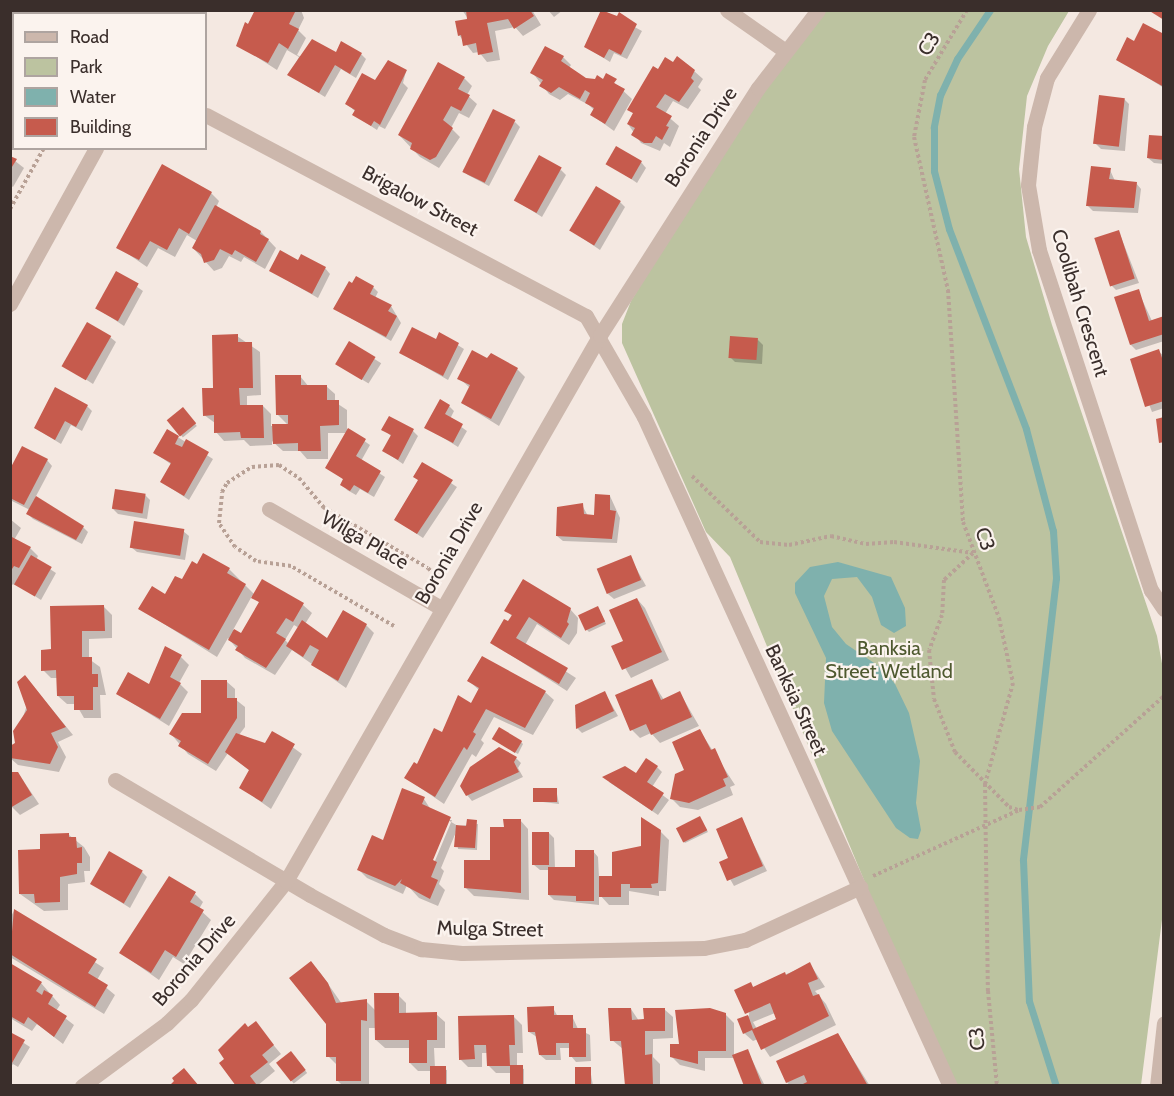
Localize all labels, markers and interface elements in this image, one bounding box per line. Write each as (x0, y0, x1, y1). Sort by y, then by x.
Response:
legend (12, 12, 207, 150)
text: Road (70, 26, 109, 48)
street label: C3 (913, 28, 945, 60)
text: Park (70, 56, 102, 78)
street label: Boronia Drive (660, 83, 742, 191)
text: Water (70, 86, 116, 108)
text: Building (70, 116, 131, 138)
street label: Brigalow Street (358, 160, 482, 242)
street label: Coolibah Crescent (1046, 226, 1114, 380)
street label: Boronia Drive (410, 497, 488, 609)
street label: Wilga Place (317, 505, 413, 575)
street label: C3 (970, 524, 1000, 554)
park label: Banksia Street Wetland (825, 637, 953, 684)
street label: Banksia Street (760, 641, 832, 759)
street label: Boronia Drive (147, 909, 241, 1011)
street label: Mulga Street (436, 916, 544, 942)
street label: C3 (964, 1026, 990, 1052)

